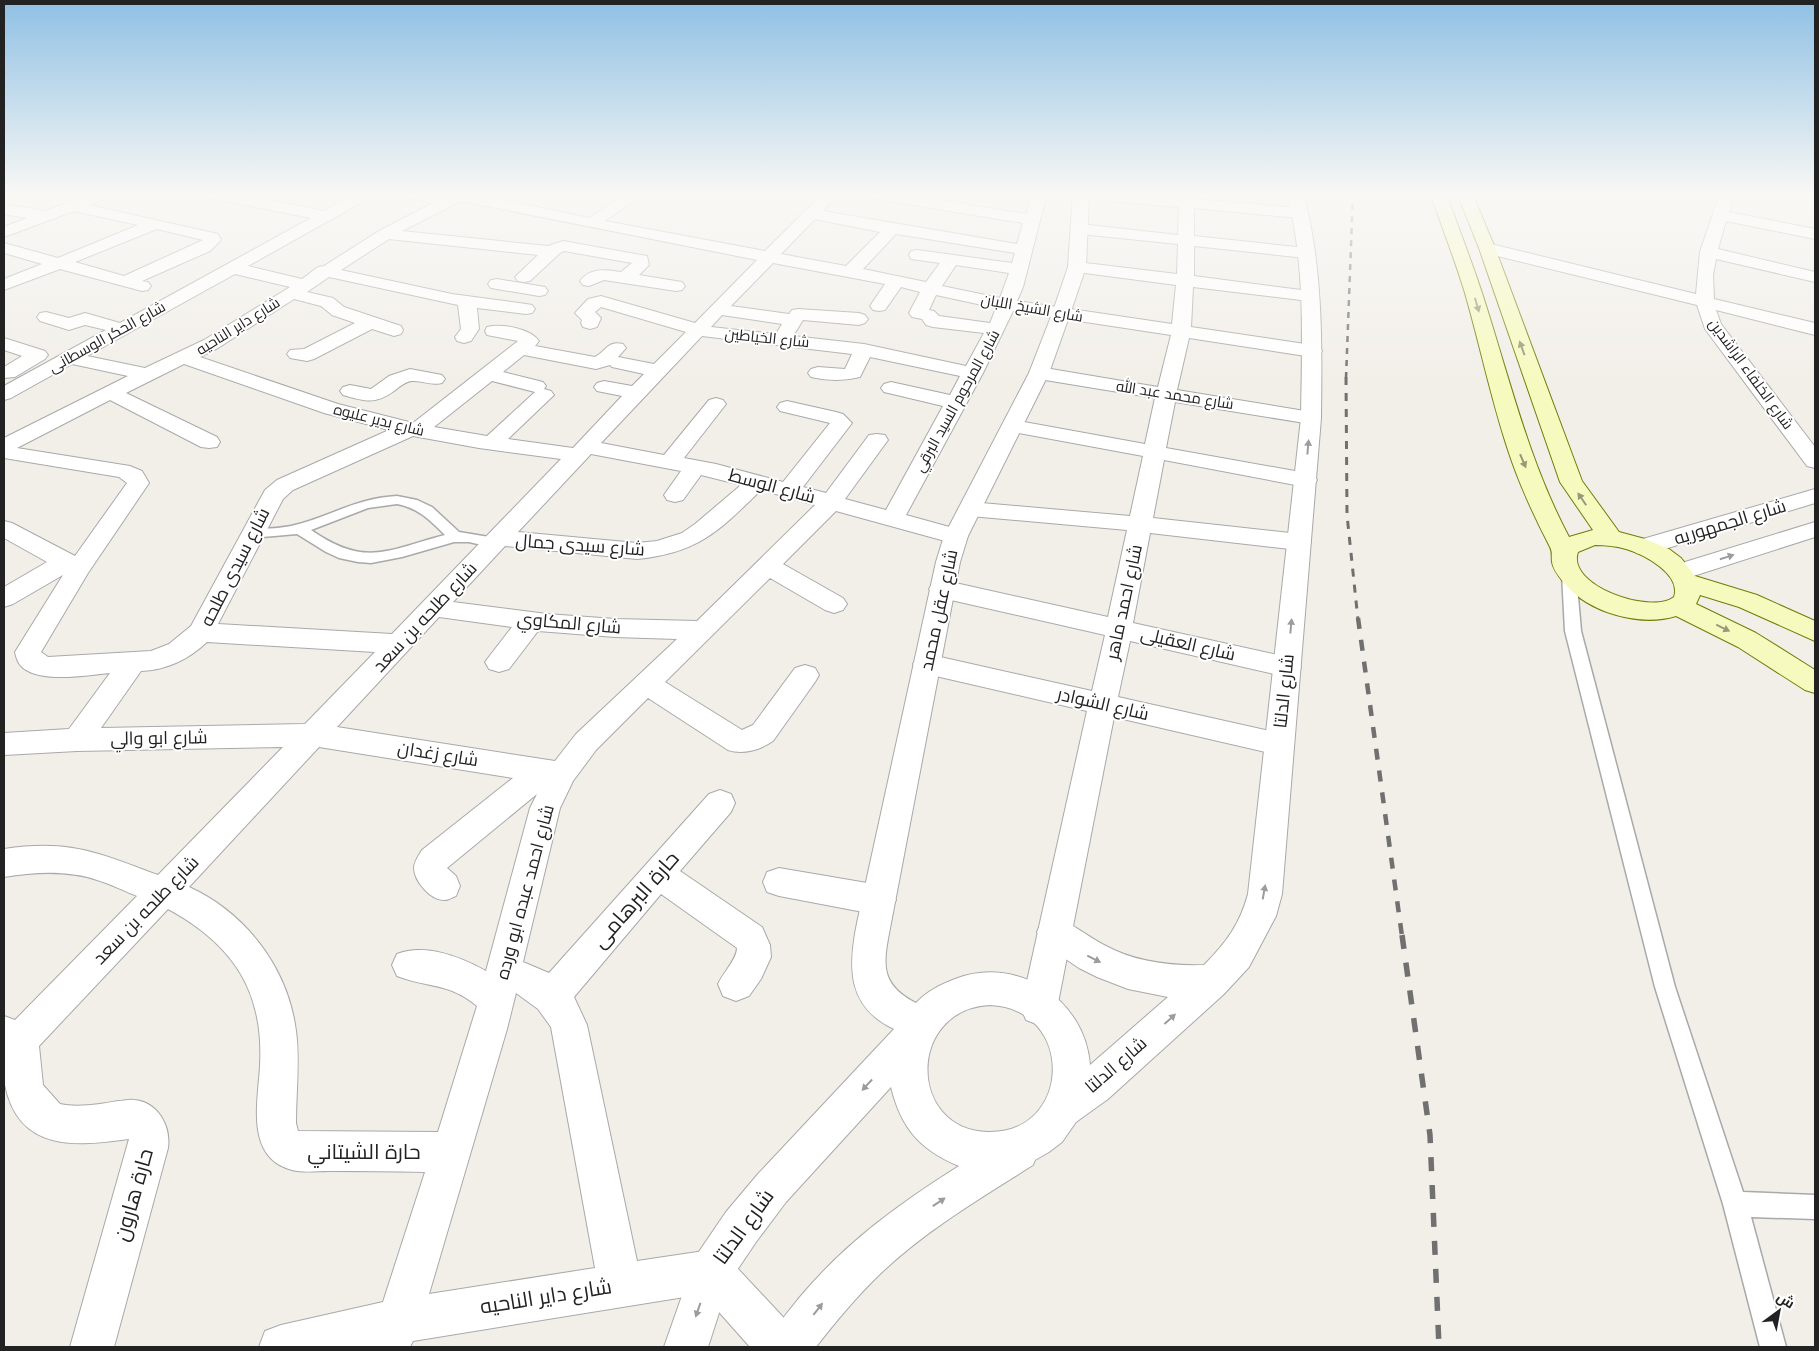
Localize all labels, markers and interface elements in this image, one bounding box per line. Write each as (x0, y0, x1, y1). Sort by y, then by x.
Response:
street label: شارع الشيخ اللبان (979, 290, 1084, 328)
street label: شارع داير الناحيه (193, 293, 284, 361)
street label: شارع الحكر الوسطانى (46, 297, 169, 378)
one-way arrow (1474, 298, 1482, 313)
street label: شارع الخلفاء الراشدين (1703, 315, 1797, 434)
street label: شارع الخياطين (724, 325, 810, 353)
street label: شارع المرحوم السيد البرقي (910, 327, 1006, 477)
one-way arrow (1518, 340, 1526, 355)
street label: شارع محمد عبد الله (1115, 376, 1235, 415)
street label: شارع بدير عليوه (331, 400, 426, 442)
one-way arrow (1305, 439, 1313, 455)
one-way arrow (1520, 454, 1528, 468)
street label: شارع الوسط (726, 464, 818, 509)
one-way arrow (1577, 492, 1587, 505)
street label: شارع الجمهوريه (1671, 495, 1789, 550)
street label: شارع سيدى طلحه (196, 504, 275, 631)
street label: شارع سيدى جمال (515, 530, 645, 561)
street label: شارع احمد ماهر (1101, 542, 1148, 663)
street label: شارع عقل محمد (915, 547, 964, 673)
one-way arrow (1720, 553, 1735, 560)
street label: شارع طلحه بن سعد (368, 557, 482, 677)
street label: شارع المكاوي (516, 607, 622, 642)
one-way arrow (1287, 618, 1295, 634)
street label: شارع العقيلى (1138, 622, 1237, 667)
one-way arrow (1715, 624, 1730, 633)
street label: شارع الدلتا (1269, 653, 1300, 729)
street label: شارع الشوادر (1054, 683, 1151, 726)
street label: شارع ابو والي (110, 726, 208, 753)
street label: شارع زغدان (396, 737, 480, 772)
street label: شارع احمد عبده ابو ورده (491, 802, 560, 982)
street label: حارة البرهامى (587, 847, 685, 953)
street label: شارع طلحه بن سعد (89, 851, 204, 970)
one-way arrow (1261, 884, 1269, 900)
one-way arrow (1087, 955, 1101, 963)
one-way arrow (1163, 1013, 1175, 1025)
street label: شارع الدلتا (1081, 1032, 1152, 1099)
one-way arrow (861, 1078, 873, 1090)
street label: حارة الشيتاني (307, 1140, 421, 1168)
street label: حارة هارون (109, 1146, 159, 1244)
street label: شارع الدلتا (708, 1184, 780, 1270)
one-way arrow (933, 1197, 946, 1207)
street label: شارع داير الناحيه (478, 1274, 614, 1321)
north arrow (1754, 1286, 1804, 1336)
text: ش (1774, 1288, 1798, 1312)
one-way arrow (813, 1302, 823, 1316)
one-way arrow (694, 1303, 701, 1318)

